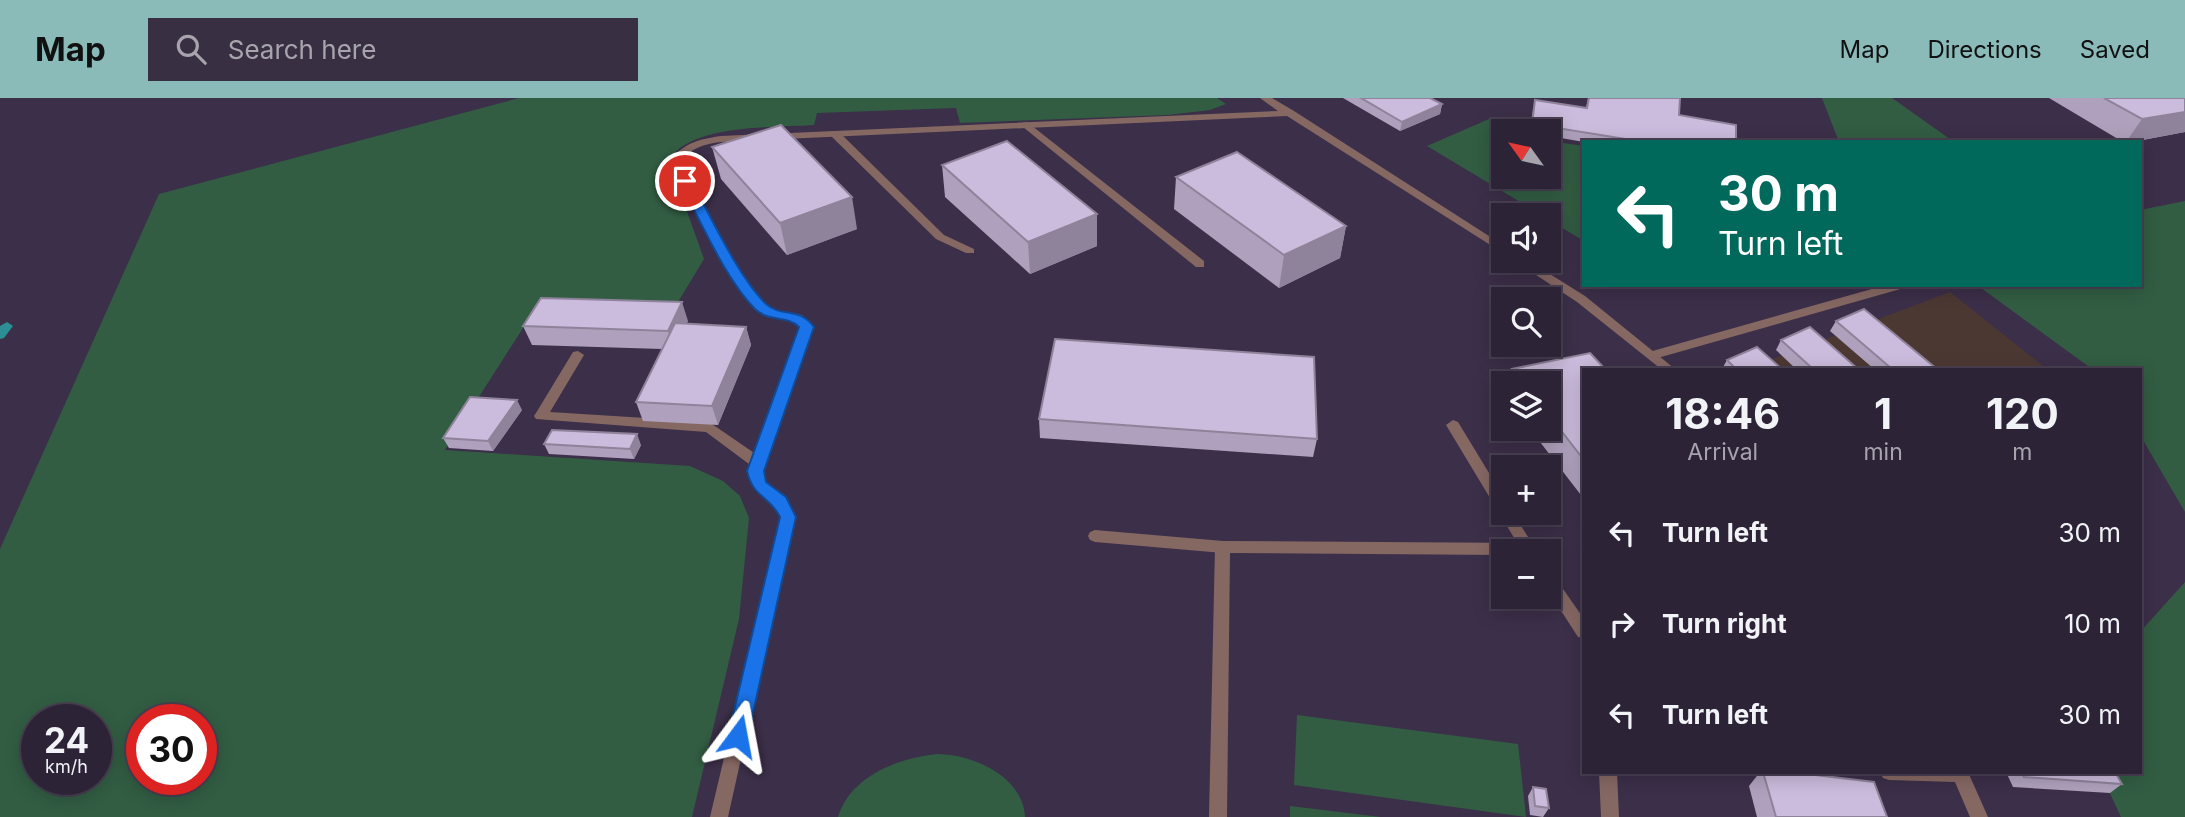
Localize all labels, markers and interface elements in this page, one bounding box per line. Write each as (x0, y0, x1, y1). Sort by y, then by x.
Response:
search box (148, 18, 638, 81)
text: Map (35, 29, 106, 69)
icon: search (172, 30, 210, 68)
text: Search here (228, 34, 376, 65)
text: Map (1840, 35, 1889, 64)
text: Directions (1927, 35, 2042, 64)
text: Saved (2080, 35, 2150, 64)
north arrow (1491, 119, 1561, 189)
map controls (1491, 119, 1561, 609)
pin (655, 151, 715, 211)
icon: arrive (666, 162, 704, 200)
text: 30 m (1718, 164, 1839, 223)
icon: left (1603, 168, 1694, 259)
button: sound (1491, 203, 1561, 273)
text: Turn left (1718, 224, 1843, 263)
button: search (1491, 287, 1561, 357)
button: layers (1491, 371, 1561, 441)
text: 18:46 (1665, 388, 1780, 439)
text: 1 (1874, 388, 1892, 439)
text: 120 (1986, 388, 2059, 439)
text: Arrival (1687, 438, 1758, 466)
text: min (1863, 438, 1903, 466)
text: m (2012, 438, 2032, 466)
button: + (1491, 455, 1561, 525)
icon: left (1603, 514, 1641, 552)
text: Turn left (1662, 517, 1768, 548)
text: 30 m (2058, 517, 2121, 548)
button: − (1491, 539, 1561, 609)
icon: right (1603, 605, 1641, 643)
text: Turn right (1662, 608, 1787, 639)
text: 10 m (2064, 608, 2121, 639)
icon: left (1603, 696, 1641, 734)
position arrow (701, 699, 775, 773)
text: Turn left (1662, 699, 1768, 730)
text: 30 m (2058, 699, 2121, 730)
speed limit sign: 30 (126, 704, 217, 795)
text: 24 (44, 719, 89, 761)
text: km/h (45, 756, 88, 777)

